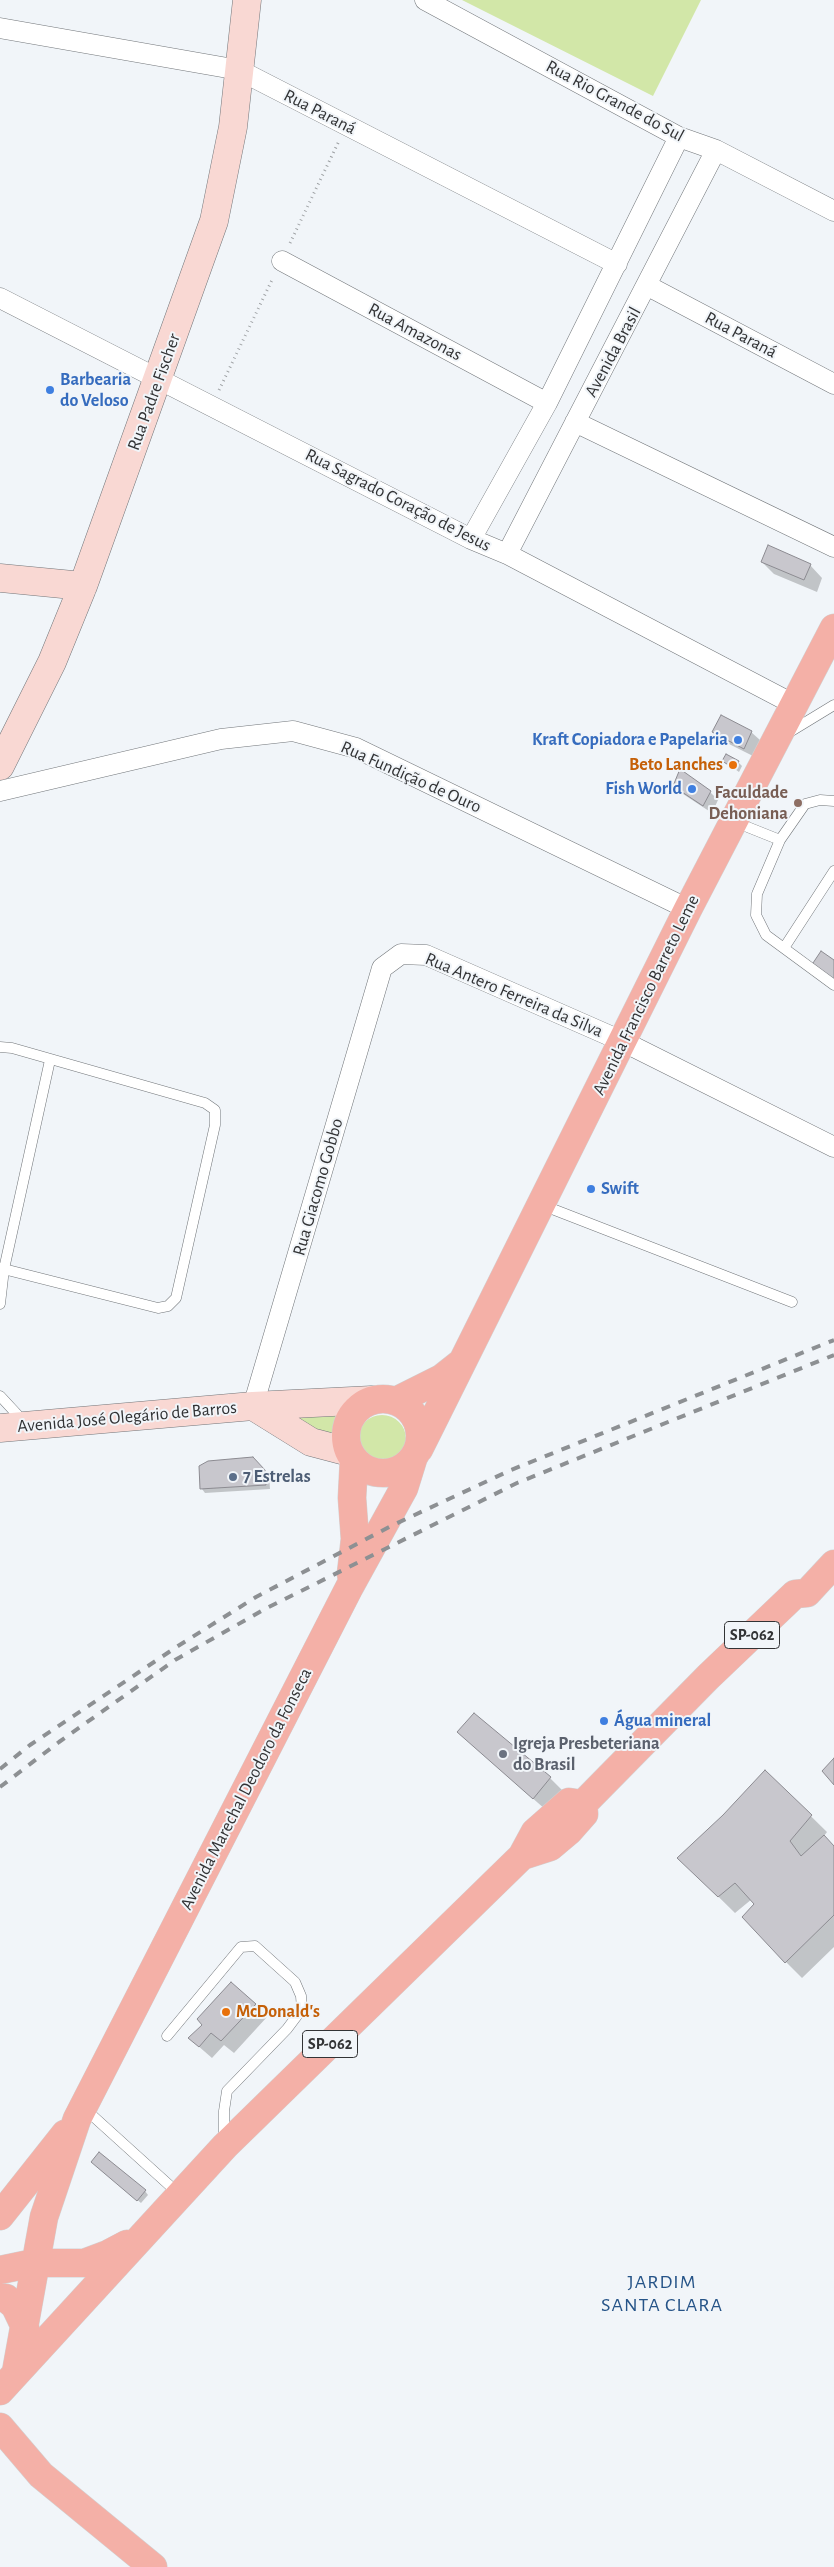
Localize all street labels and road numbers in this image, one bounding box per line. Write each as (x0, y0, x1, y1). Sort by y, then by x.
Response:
street label: Rua Rio Grande do Sul (542, 55, 688, 147)
street label: Rua Paraná (280, 85, 360, 139)
street label: Rua Amazonas (364, 298, 466, 366)
street label: Avenida Brasil (580, 303, 646, 401)
street label: Rua Paraná (701, 307, 781, 363)
street label: Rua Padre Fischer (123, 331, 185, 453)
street label: Rua Sagrado Coração de Jesus (302, 444, 494, 556)
street label: Rua Fundição de Ouro (337, 736, 485, 818)
street label: Avenida Francisco Barreto Leme (588, 891, 704, 1099)
street label: Rua Antero Ferreira da Silva (422, 948, 606, 1042)
street label: Rua Giacomo Gobbo (288, 1116, 348, 1258)
street label: Avenida José Olegário de Barros (16, 1397, 238, 1437)
road number: SP-062 (724, 1622, 780, 1648)
street label: Avenida Marechal Deodoro da Fonseca (175, 1665, 317, 1913)
road number: SP-062 (302, 2030, 358, 2058)

